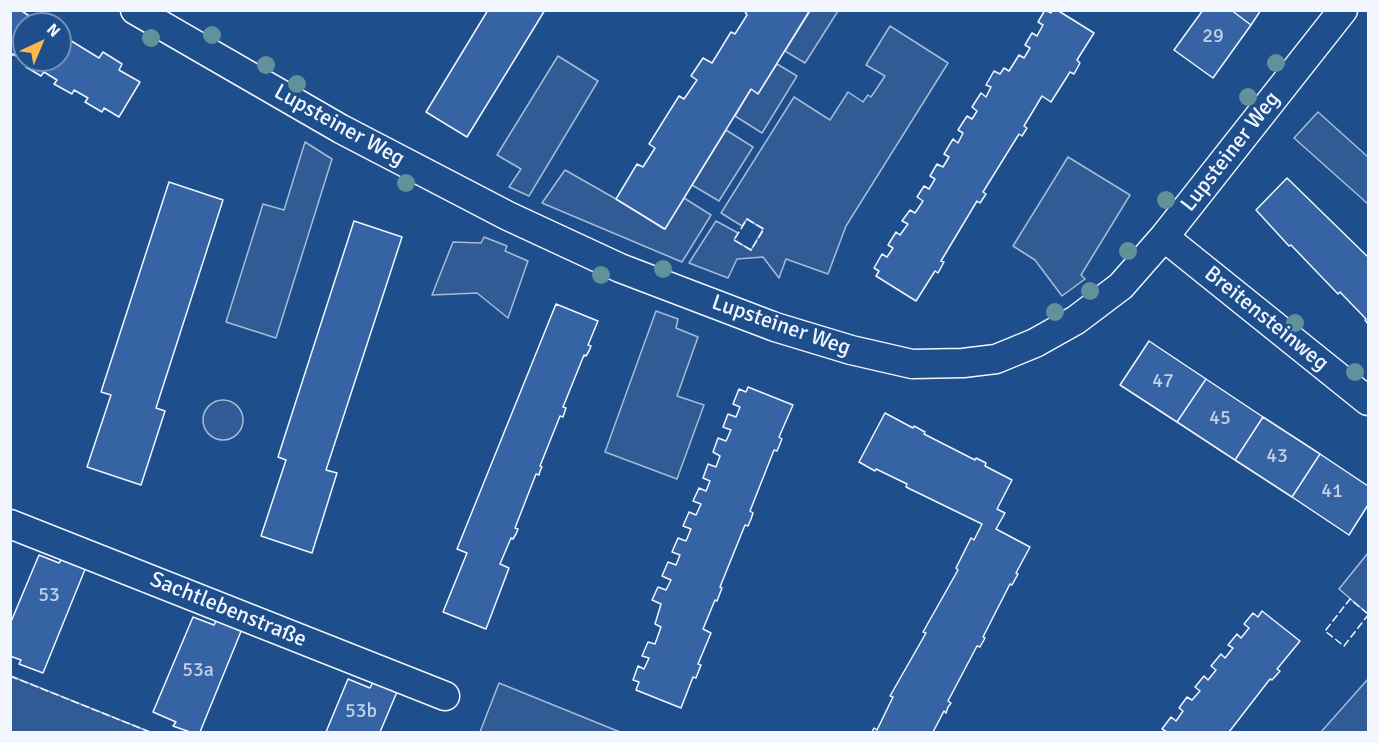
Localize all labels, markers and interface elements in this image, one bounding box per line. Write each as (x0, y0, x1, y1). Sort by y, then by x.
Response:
north arrow (12, 12, 72, 72)
text: N (42, 19, 64, 42)
house number: 29 (1202, 25, 1224, 49)
street label: Lupsteiner Weg (269, 79, 409, 173)
street label: Lupsteiner Weg (1176, 87, 1286, 217)
street label: Breitensteinweg (1199, 261, 1333, 377)
street label: Lupsteiner Weg (708, 290, 854, 362)
house number: 47 (1152, 370, 1174, 394)
house number: 45 (1209, 407, 1231, 431)
house number: 43 (1266, 445, 1288, 469)
house number: 41 (1321, 480, 1343, 504)
street label: Sachtlebenstraße (146, 567, 310, 653)
house number: 53 (38, 584, 60, 608)
house number: 53a (182, 659, 214, 683)
house number: 53b (345, 700, 377, 724)

